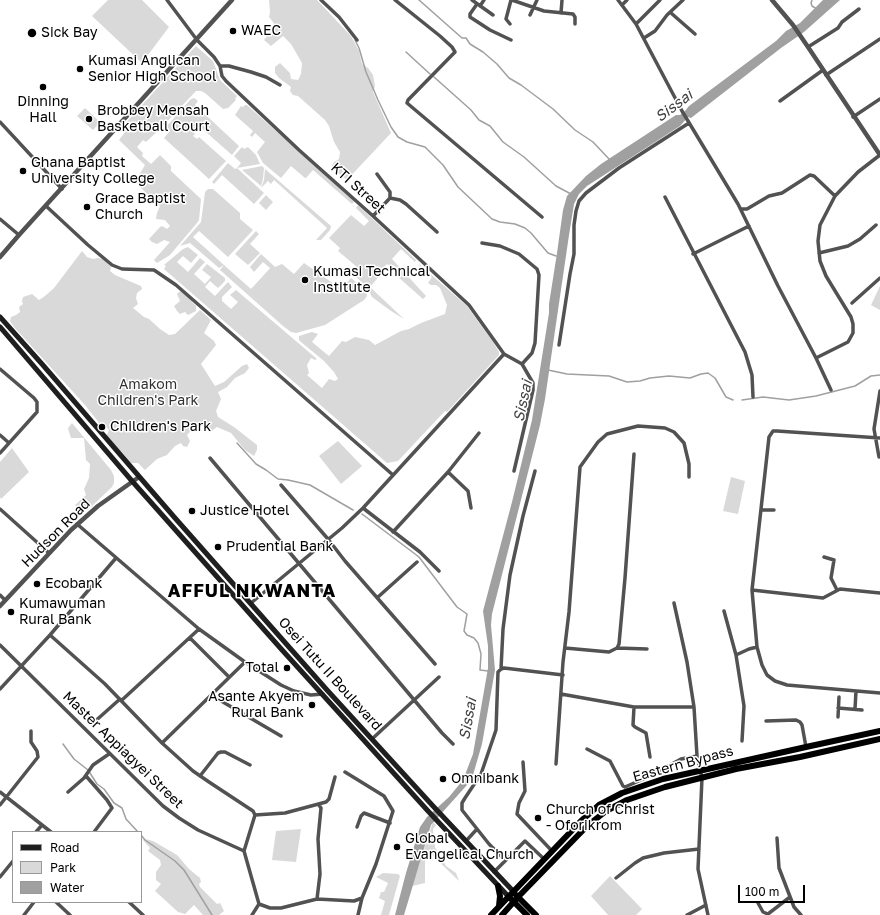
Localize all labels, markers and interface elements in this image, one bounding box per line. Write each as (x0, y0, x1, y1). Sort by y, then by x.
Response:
place label: WAEC (241, 23, 281, 39)
place label: Sick Bay (41, 25, 98, 41)
marker: WAEC (228, 26, 238, 36)
marker: Sick Bay (26, 27, 38, 39)
place label: Kumasi Anglican Senior High School (88, 53, 216, 86)
marker: Kumasi Anglican Senior High School (75, 64, 85, 74)
marker: Dinning Hall (38, 82, 48, 92)
water label: Sissai (652, 86, 696, 126)
place label: Dinning Hall (17, 94, 69, 126)
place label: Brobbey Mensah Basketball Court (97, 103, 210, 136)
marker: Brobbey Mensah Basketball Court (84, 114, 94, 124)
place label: Ghana Baptist University College (31, 155, 155, 188)
street label: KTI Street (327, 159, 389, 217)
marker: Ghana Baptist University College (18, 166, 28, 176)
place label: Grace Baptist Church (95, 191, 186, 224)
marker: Grace Baptist Church (82, 202, 92, 212)
place label: Kumasi Technical Institute (313, 264, 430, 296)
marker: Kumasi Technical Institute (300, 275, 310, 285)
park label: Amakom Children's Park (97, 377, 199, 410)
water label: Sissai (510, 379, 536, 423)
place label: Children's Park (110, 419, 211, 435)
marker: Children's Park (97, 422, 107, 432)
street label: Hudson Road (18, 495, 94, 571)
place label: Justice Hotel (200, 503, 290, 519)
marker: Justice Hotel (187, 506, 197, 516)
place label: Prudential Bank (226, 539, 333, 555)
marker: Prudential Bank (213, 542, 223, 552)
place label: Ecobank (45, 576, 102, 592)
marker: Ecobank (32, 579, 42, 589)
district label: AFFUL NKWANTA (168, 580, 336, 602)
place label: Kumawuman Rural Bank (19, 596, 106, 628)
marker: Kumawuman Rural Bank (6, 607, 16, 617)
street label: Osei Tutu II Boulevard (275, 614, 385, 734)
place label: Total (245, 660, 279, 676)
marker: Total (282, 663, 292, 673)
street label: Master Appiagyei Street (59, 688, 187, 812)
place label: Asante Akyem Rural Bank (208, 689, 304, 722)
water label: Sissai (455, 697, 481, 741)
marker: Asante Akyem Rural Bank (307, 700, 317, 710)
street label: Eastern Bypass (631, 742, 735, 786)
place label: Omnibank (451, 771, 519, 787)
marker: Omnibank (438, 774, 448, 784)
place label: Church of Christ - Oforikrom (546, 802, 655, 834)
marker: Church of Christ - Oforikrom (533, 813, 543, 823)
legend (12, 831, 142, 903)
place label: Global Evangelical Church (405, 831, 534, 864)
text: Road (50, 840, 79, 855)
marker: Global Evangelical Church (392, 842, 402, 852)
text: Park (50, 860, 76, 875)
scale bar (740, 877, 807, 903)
text: Water (50, 880, 84, 895)
text: 100 m (745, 884, 779, 899)

